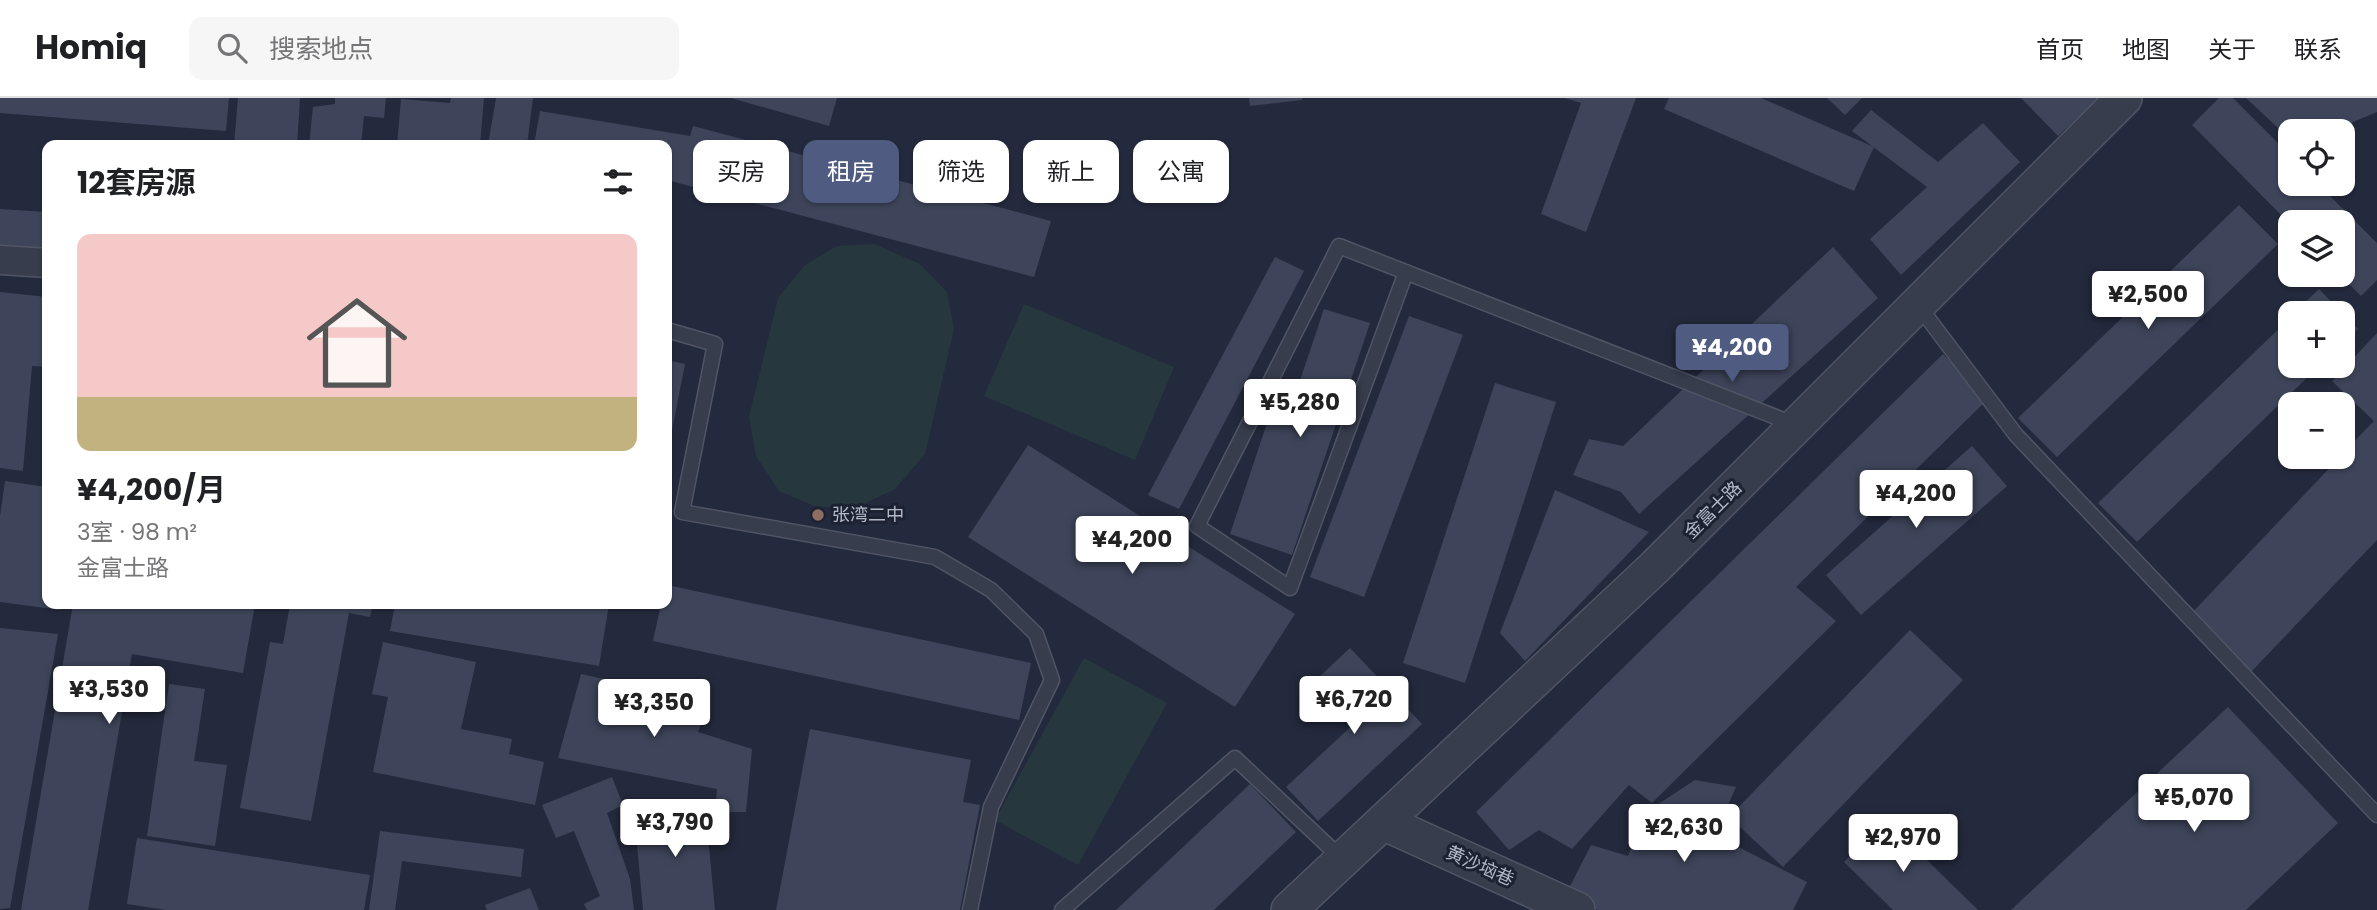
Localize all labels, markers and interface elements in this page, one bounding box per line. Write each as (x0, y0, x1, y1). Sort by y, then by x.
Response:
search box (189, 17, 679, 80)
text: Homiq (35, 24, 147, 71)
icon: search (213, 29, 251, 67)
text: 搜索地点 (269, 31, 373, 67)
text: 首页 (2036, 33, 2084, 66)
text: 地图 (2122, 33, 2170, 66)
text: 关于 (2208, 33, 2256, 66)
text: 联系 (2294, 33, 2342, 66)
map controls (2278, 119, 2355, 469)
button: locate (2278, 119, 2355, 196)
chip: 买房 (693, 140, 789, 203)
chip: 租房 (803, 140, 899, 203)
chip: 筛选 (913, 140, 1009, 203)
chip: 新上 (1023, 140, 1119, 203)
chip: 公寓 (1133, 140, 1229, 203)
text: 12套房源 (77, 161, 195, 204)
icon: filters (599, 163, 637, 201)
button: layers (2278, 210, 2355, 287)
pin: ¥2,500 (2091, 272, 2205, 331)
text: ¥2,500 (2108, 278, 2188, 310)
icon: home (294, 280, 420, 406)
button: + (2278, 301, 2355, 378)
pin: ¥4,200 (1675, 324, 1789, 384)
text: ¥4,200 (1692, 331, 1772, 363)
pin: ¥5,280 (1243, 380, 1357, 439)
text: ¥5,280 (1260, 386, 1340, 418)
button: − (2278, 392, 2355, 469)
text: ¥4,200/月 (77, 468, 226, 511)
pin: ¥4,200 (1859, 470, 1973, 530)
street label: 金富士路 (1678, 475, 1747, 544)
text: ¥4,200 (1876, 477, 1956, 509)
place label: 张湾二中 (832, 502, 904, 527)
marker: 张湾二中 (810, 507, 826, 523)
text: 3室 · 98 m² (77, 516, 197, 548)
pin: ¥4,200 (1075, 517, 1189, 576)
text: ¥4,200 (1092, 523, 1172, 555)
text: 金富士路 (77, 552, 169, 584)
pin: ¥3,530 (52, 666, 166, 726)
text: ¥3,530 (69, 673, 149, 705)
pin: ¥6,720 (1297, 676, 1411, 736)
pin: ¥3,350 (597, 680, 711, 739)
text: ¥6,720 (1315, 683, 1393, 715)
text: ¥3,350 (614, 686, 694, 718)
pin: ¥5,070 (2137, 774, 2251, 834)
text: ¥5,070 (2154, 781, 2234, 813)
pin: ¥3,790 (618, 800, 732, 859)
pin: ¥2,630 (1627, 804, 1741, 864)
text: ¥3,790 (636, 806, 714, 838)
text: ¥2,630 (1645, 811, 1723, 843)
pin: ¥2,970 (1846, 814, 1960, 874)
text: ¥2,970 (1865, 821, 1941, 853)
street label: 黄沙垴巷 (1442, 839, 1518, 892)

